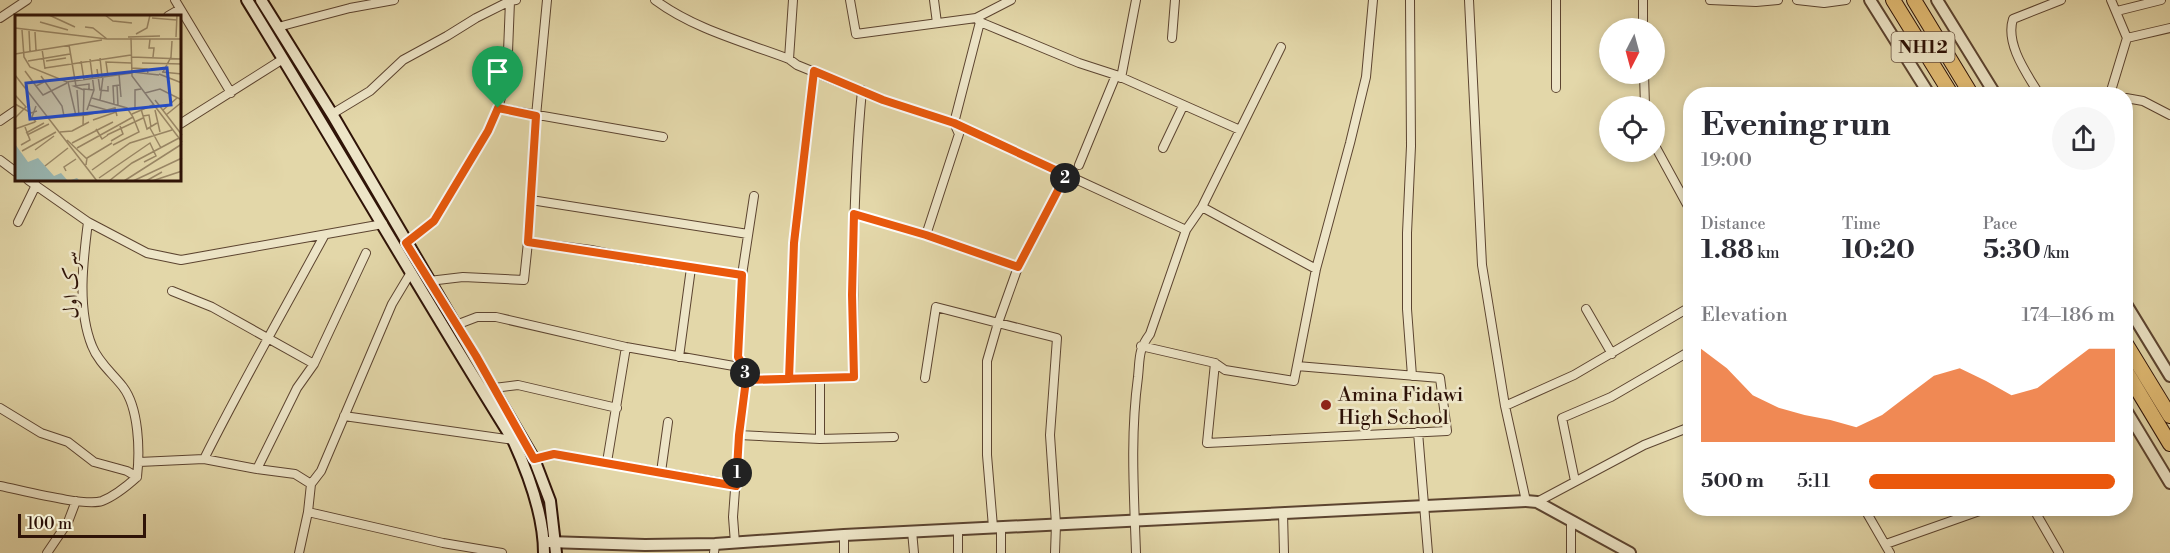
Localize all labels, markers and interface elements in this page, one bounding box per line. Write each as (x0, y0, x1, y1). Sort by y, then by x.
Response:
inset map (15, 15, 182, 182)
north arrow (1599, 18, 1665, 84)
map controls (1599, 18, 1665, 162)
road number: NH12 (1892, 32, 1954, 62)
pin (472, 46, 523, 108)
icon: arrive (481, 55, 514, 88)
button: locate (1599, 96, 1665, 162)
text: Evening run (1701, 105, 1890, 146)
button: share (2052, 107, 2115, 170)
text: 19:00 (1701, 148, 1752, 173)
pin: 2 (1050, 163, 1080, 193)
text: 2 (1060, 168, 1070, 188)
text: Distance (1701, 214, 1766, 234)
text: Time (1842, 214, 1881, 234)
text: Pace (1983, 214, 2017, 234)
text: 1.88 (1701, 234, 1754, 266)
text: 10:20 (1842, 234, 1915, 266)
text: 5:30 (1983, 234, 2041, 266)
text: km (1754, 243, 1780, 263)
text: /km (2041, 243, 2070, 263)
street label: سرک اول (58, 251, 85, 319)
text: Elevation (1701, 303, 1788, 328)
text: 174–186 m (2022, 303, 2115, 328)
pin: 3 (730, 358, 760, 388)
text: 3 (740, 363, 750, 383)
place label: Amina Fidawi High School (1337, 383, 1464, 431)
marker: Amina Fidawi High School (1319, 398, 1333, 412)
pin: 1 (722, 458, 752, 488)
text: 1 (733, 463, 741, 483)
text: 500 m (1701, 469, 1764, 494)
text: 5:11 (1797, 469, 1830, 494)
scale bar (18, 511, 146, 538)
text: 100 m (27, 514, 72, 534)

